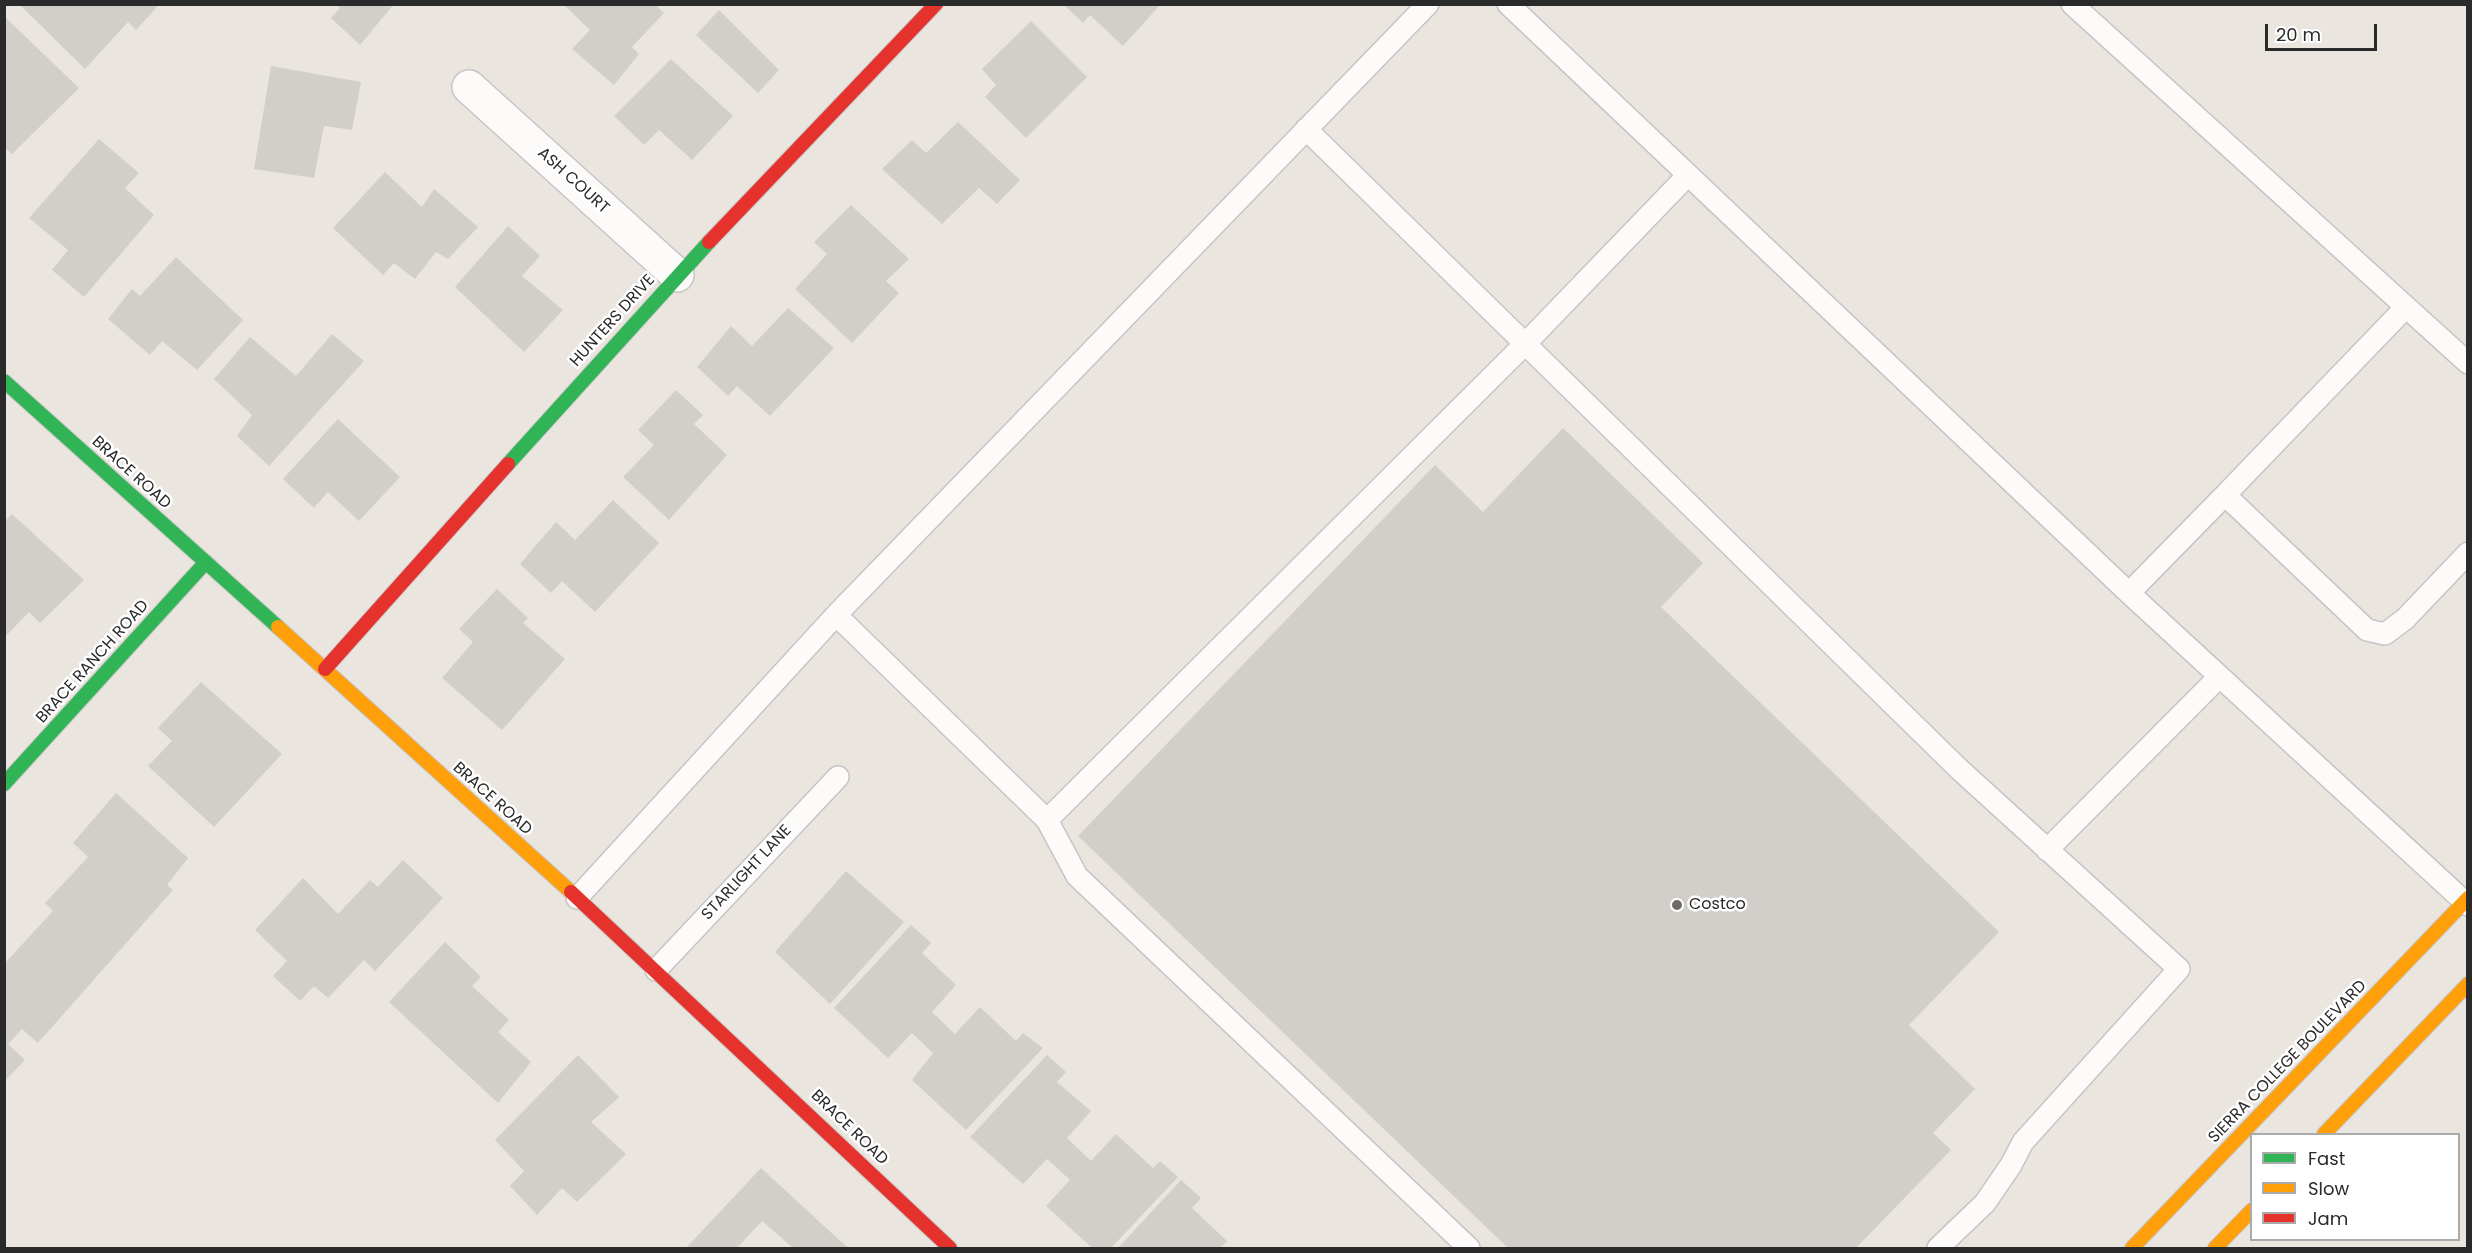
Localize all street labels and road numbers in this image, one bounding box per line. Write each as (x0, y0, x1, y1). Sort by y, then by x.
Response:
street label: ASH COURT (533, 144, 613, 218)
street label: HUNTERS DRIVE (567, 271, 659, 371)
street label: BRACE ROAD (88, 433, 174, 513)
street label: BRACE RANCH ROAD (33, 596, 153, 728)
street label: BRACE ROAD (449, 759, 535, 839)
street label: STARLIGHT LANE (698, 821, 796, 925)
street label: SIERRA COLLEGE BOULEVARD (2205, 977, 2371, 1147)
street label: BRACE ROAD (807, 1087, 891, 1169)

